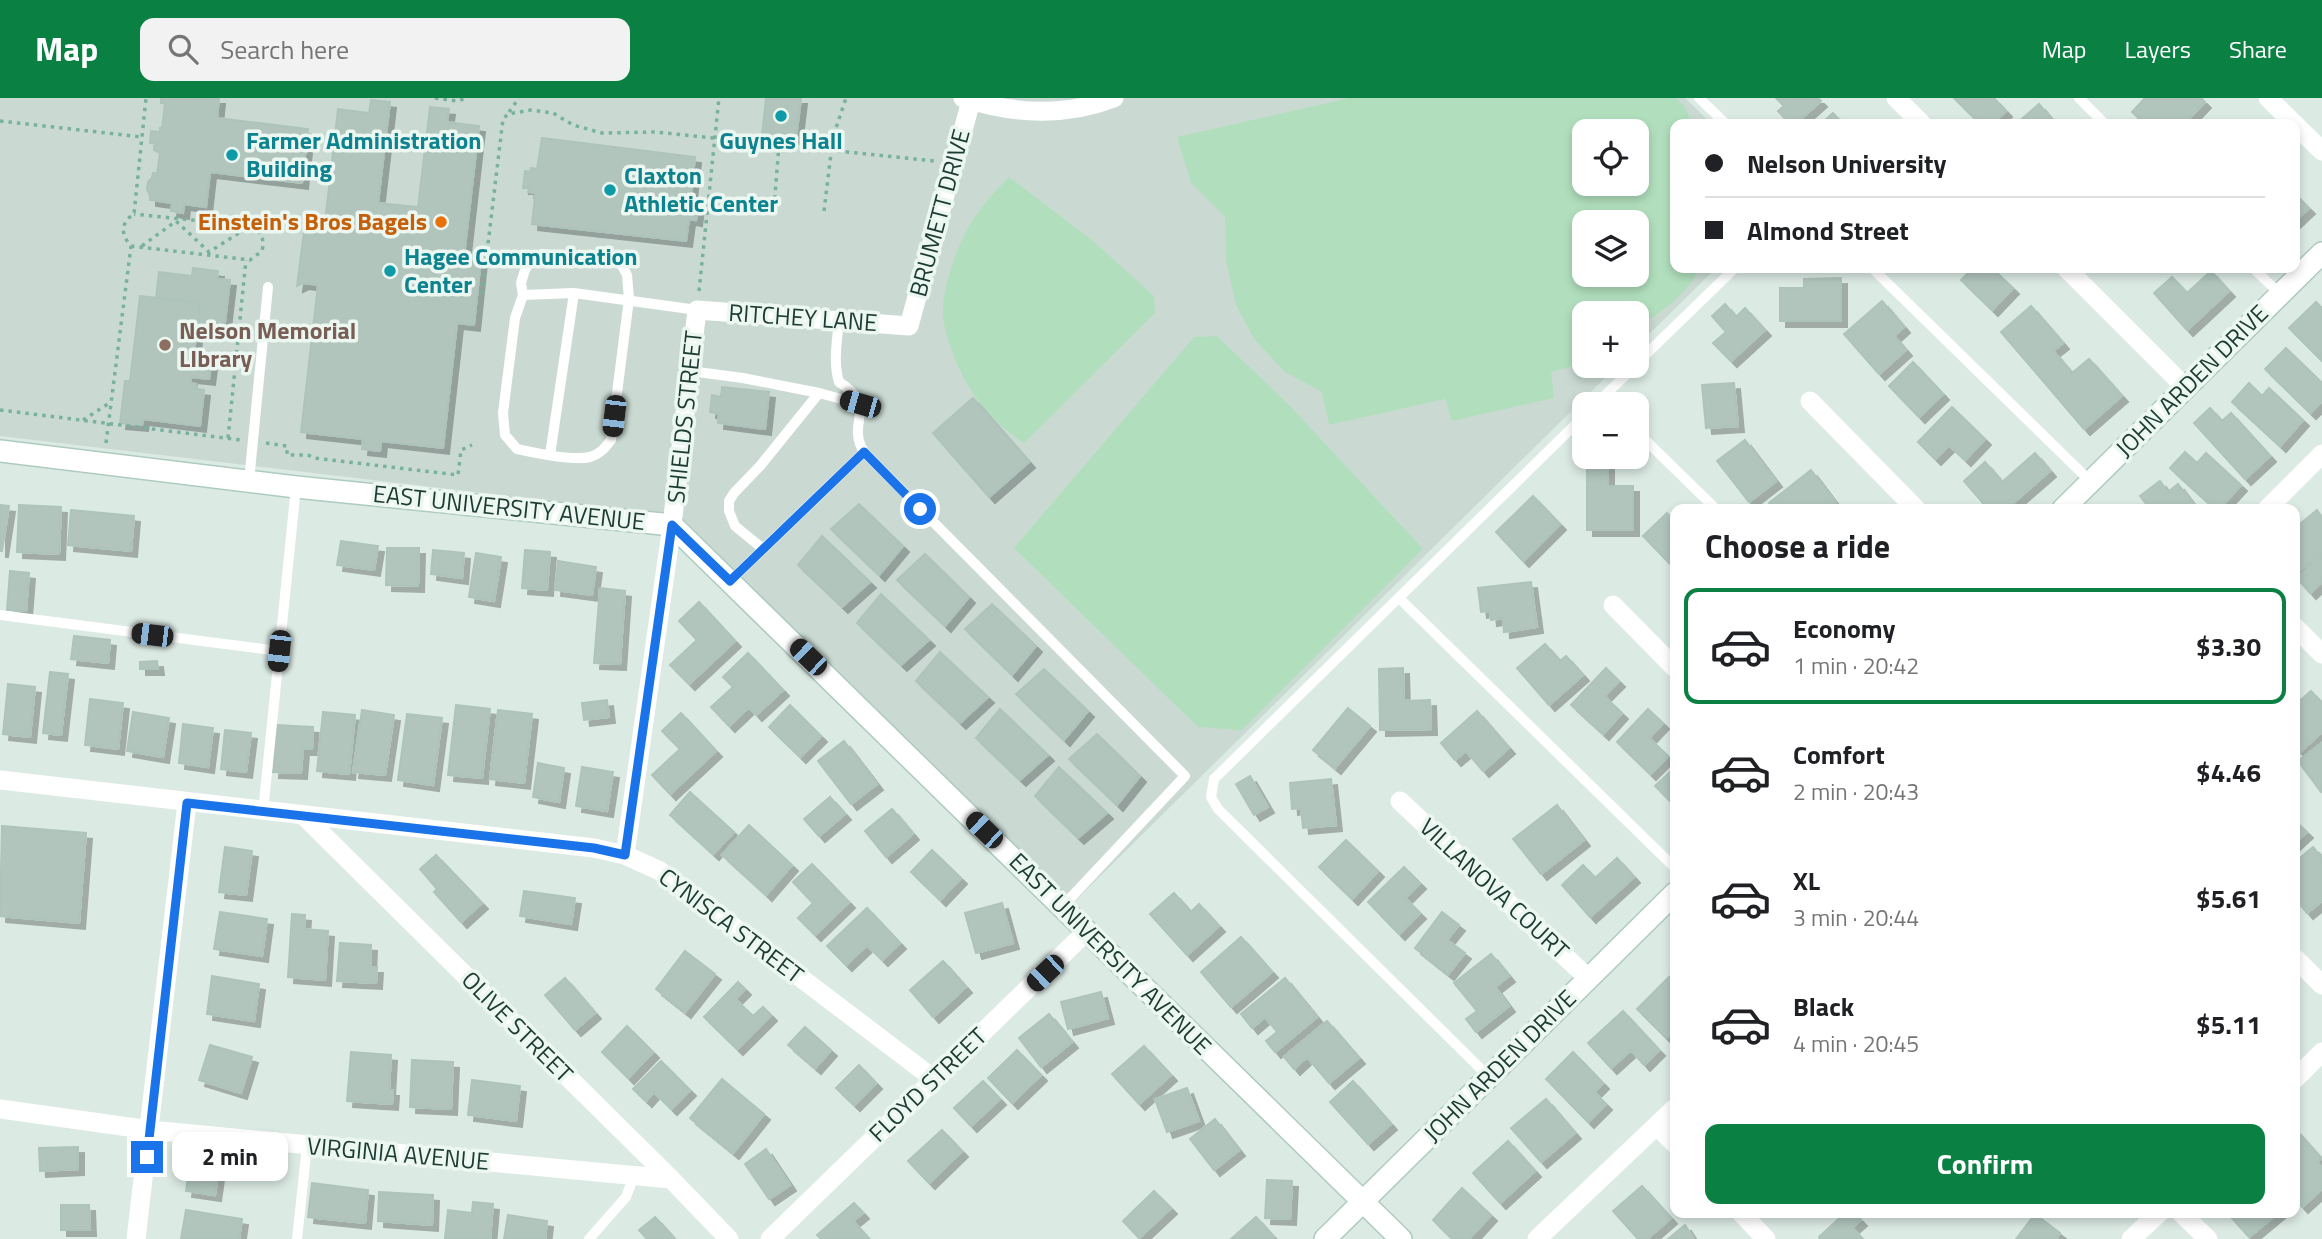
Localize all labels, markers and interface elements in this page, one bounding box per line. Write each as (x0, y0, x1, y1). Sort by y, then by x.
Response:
search box (140, 18, 630, 81)
text: Map (35, 24, 98, 74)
icon: search (164, 30, 202, 68)
text: Search here (220, 30, 349, 69)
text: Map (2042, 31, 2087, 67)
text: Layers (2125, 31, 2191, 67)
text: Share (2229, 31, 2287, 67)
marker: Guynes Hall (773, 108, 789, 124)
map controls (1572, 119, 1649, 469)
button: locate (1572, 119, 1649, 196)
place label: Farmer Administration Building (246, 122, 482, 186)
place label: Guynes Hall (719, 122, 843, 158)
street label: BRUMETT DRIVE (899, 125, 979, 301)
text: Nelson University (1747, 144, 1946, 183)
marker: Farmer Administration Building (224, 147, 240, 163)
place label: Claxton Athletic Center (624, 157, 778, 221)
marker: Claxton Athletic Center (602, 182, 618, 198)
place label: Einstein's Bros Bagels (198, 203, 427, 239)
button: layers (1572, 210, 1649, 287)
text: Almond Street (1747, 211, 1909, 250)
marker: Einstein's Bros Bagels (433, 214, 449, 230)
place label: Hagee Communication Center (404, 238, 638, 302)
marker: Hagee Communication Center (382, 263, 398, 279)
street label: RITCHEY LANE (727, 294, 879, 340)
street label: JOHN ARDEN DRIVE (2107, 296, 2276, 465)
button: + (1572, 301, 1649, 378)
place label: Nelson Memorial LIbrary (179, 312, 356, 376)
street label: SHIELDS STREET (657, 329, 711, 505)
marker: Nelson Memorial LIbrary (157, 337, 173, 353)
car (837, 388, 884, 420)
button: − (1572, 392, 1649, 469)
car (602, 394, 627, 438)
street label: EAST UNIVERSITY AVENUE (371, 475, 647, 539)
route start (904, 493, 936, 525)
text: Choose a ride (1705, 522, 1890, 570)
text: Economy (1793, 609, 1895, 648)
icon: car (1709, 615, 1772, 678)
car (130, 622, 175, 648)
text: $3.30 (2196, 627, 2261, 666)
car (267, 629, 292, 673)
car (786, 635, 831, 679)
text: 1 min · 20:42 (1793, 648, 1919, 683)
text: Comfort (1793, 735, 1885, 774)
icon: car (1709, 741, 1772, 804)
text: $4.46 (2196, 753, 2261, 792)
text: 2 min · 20:43 (1793, 774, 1919, 809)
car (962, 808, 1007, 852)
street label: VILLANOVA COURT (1412, 809, 1578, 968)
street label: EAST UNIVERSITY AVENUE (1001, 844, 1220, 1063)
street label: CYNISCA STREET (652, 859, 812, 992)
text: XL (1793, 861, 1820, 900)
icon: car (1709, 867, 1772, 930)
text: $5.61 (2196, 879, 2261, 918)
text: 3 min · 20:44 (1793, 900, 1919, 935)
car (1023, 951, 1068, 995)
street label: OLIVE STREET (454, 962, 582, 1091)
street label: JOHN ARDEN DRIVE (1415, 981, 1584, 1150)
text: Black (1793, 987, 1854, 1026)
icon: car (1709, 993, 1772, 1056)
text: $5.11 (2196, 1005, 2261, 1044)
street label: FLOYD STREET (860, 1018, 995, 1150)
text: 4 min · 20:45 (1793, 1026, 1919, 1061)
button: Confirm (1705, 1124, 2265, 1204)
street label: VIRGINIA AVENUE (305, 1127, 491, 1179)
callout: 2 min (172, 1132, 287, 1182)
text: 2 min (202, 1139, 258, 1174)
route end (131, 1141, 163, 1173)

